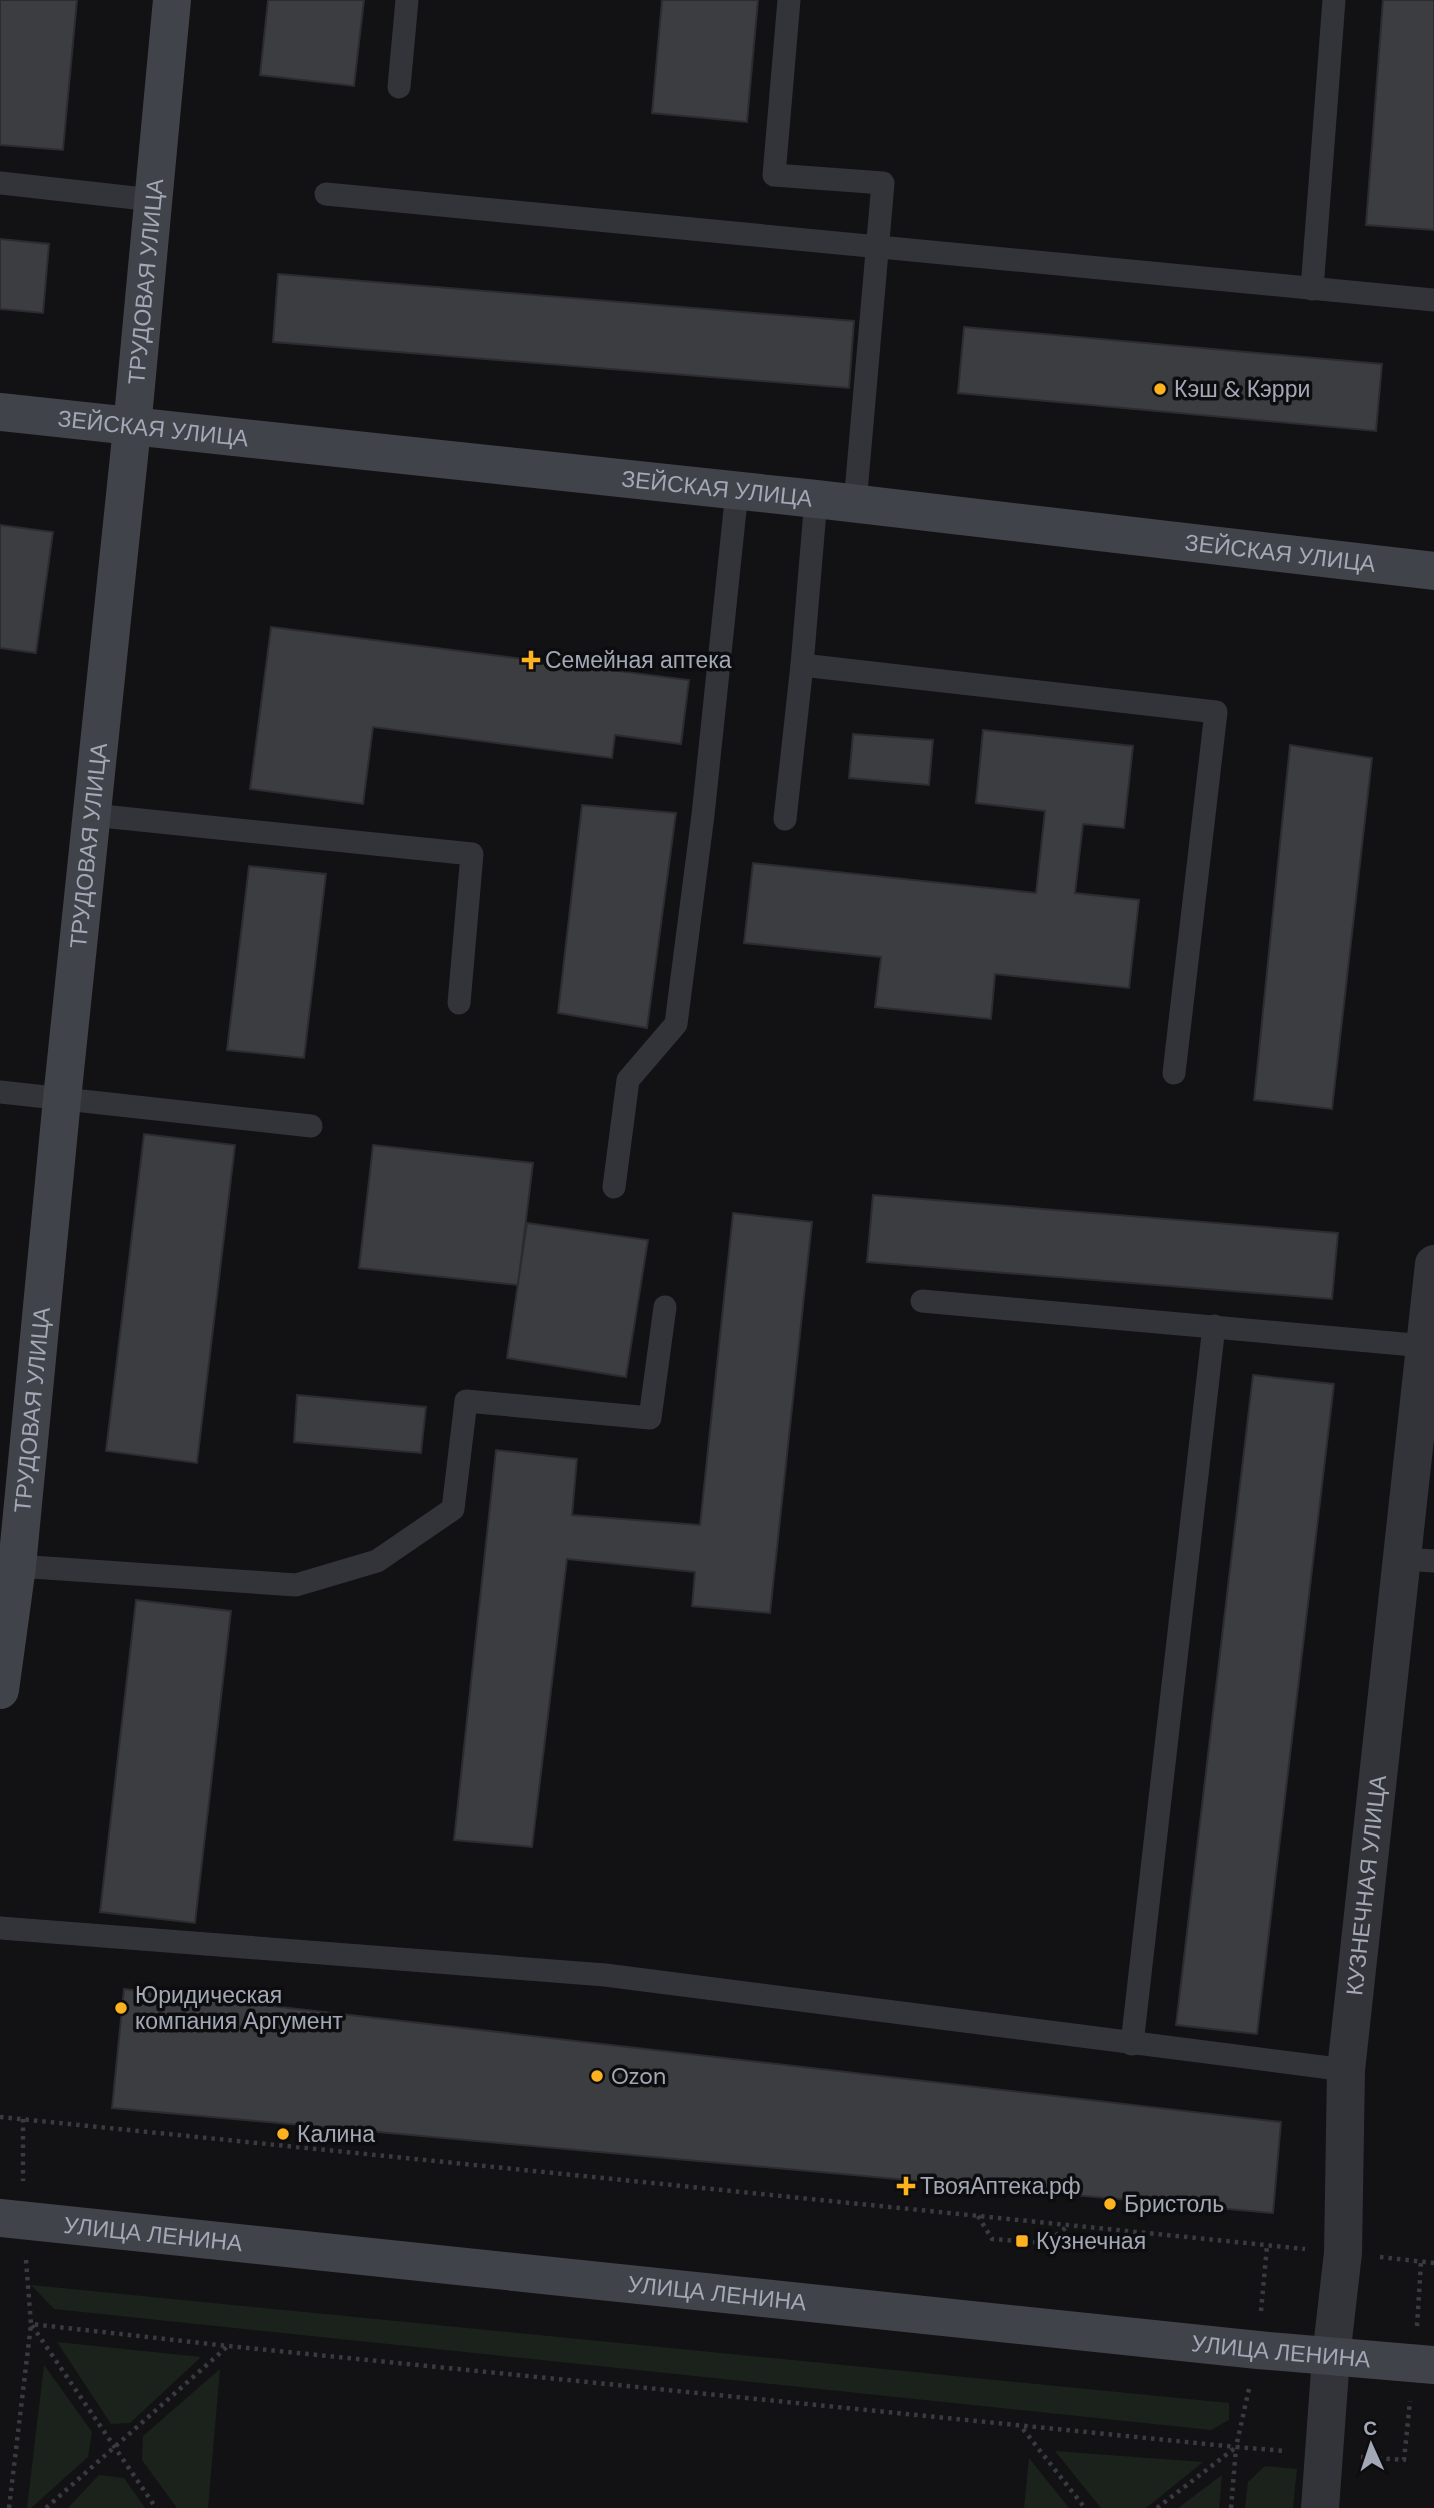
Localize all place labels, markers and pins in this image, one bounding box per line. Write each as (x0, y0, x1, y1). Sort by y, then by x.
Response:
place label: Кэш & Кэрри (1174, 374, 1310, 404)
marker: Кэш & Кэрри (1152, 381, 1168, 397)
place label: Семейная аптека (545, 645, 732, 675)
marker: Семейная аптека (523, 652, 539, 668)
place label: Юридическая компания Аргумент (135, 1980, 343, 2036)
marker: Юридическая компания Аргумент (113, 2000, 129, 2016)
place label: Ozon (611, 2061, 666, 2091)
marker: Ozon (589, 2068, 605, 2084)
place label: Калина (297, 2119, 375, 2149)
marker: Калина (275, 2126, 291, 2142)
place label: ТвояАптека.рф (920, 2171, 1081, 2201)
marker: ТвояАптека.рф (898, 2178, 914, 2194)
place label: Бристоль (1124, 2189, 1224, 2219)
marker: Бристоль (1102, 2196, 1118, 2212)
place label: Кузнечная (1036, 2226, 1146, 2256)
marker: Кузнечная (1014, 2233, 1030, 2249)

